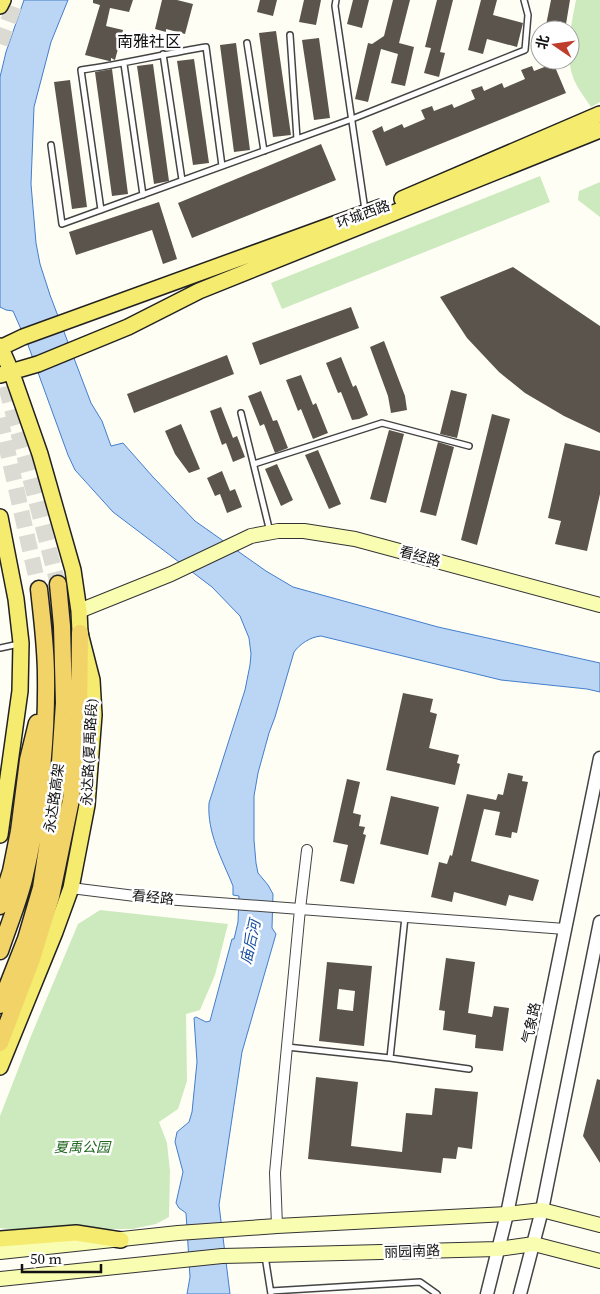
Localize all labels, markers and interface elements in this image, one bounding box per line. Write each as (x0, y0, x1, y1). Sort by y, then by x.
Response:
north arrow (530, 20, 580, 70)
district label: 南雅社区 (117, 30, 181, 52)
text: 北 (531, 33, 554, 51)
street label: 环城西路 (333, 195, 393, 233)
street label: 看经路 (397, 541, 443, 571)
street label: 永达路(夏禹路段) (76, 698, 102, 806)
street label: 永达路高架 (39, 762, 69, 834)
street label: 看经路 (131, 885, 175, 909)
water label: 庙后河 (235, 915, 266, 966)
street label: 气象路 (517, 1000, 545, 1046)
park label: 夏禹公园 (54, 1137, 112, 1157)
street label: 丽园南路 (384, 1240, 440, 1262)
scale bar (22, 1242, 101, 1274)
text: 50 m (30, 1248, 62, 1269)

